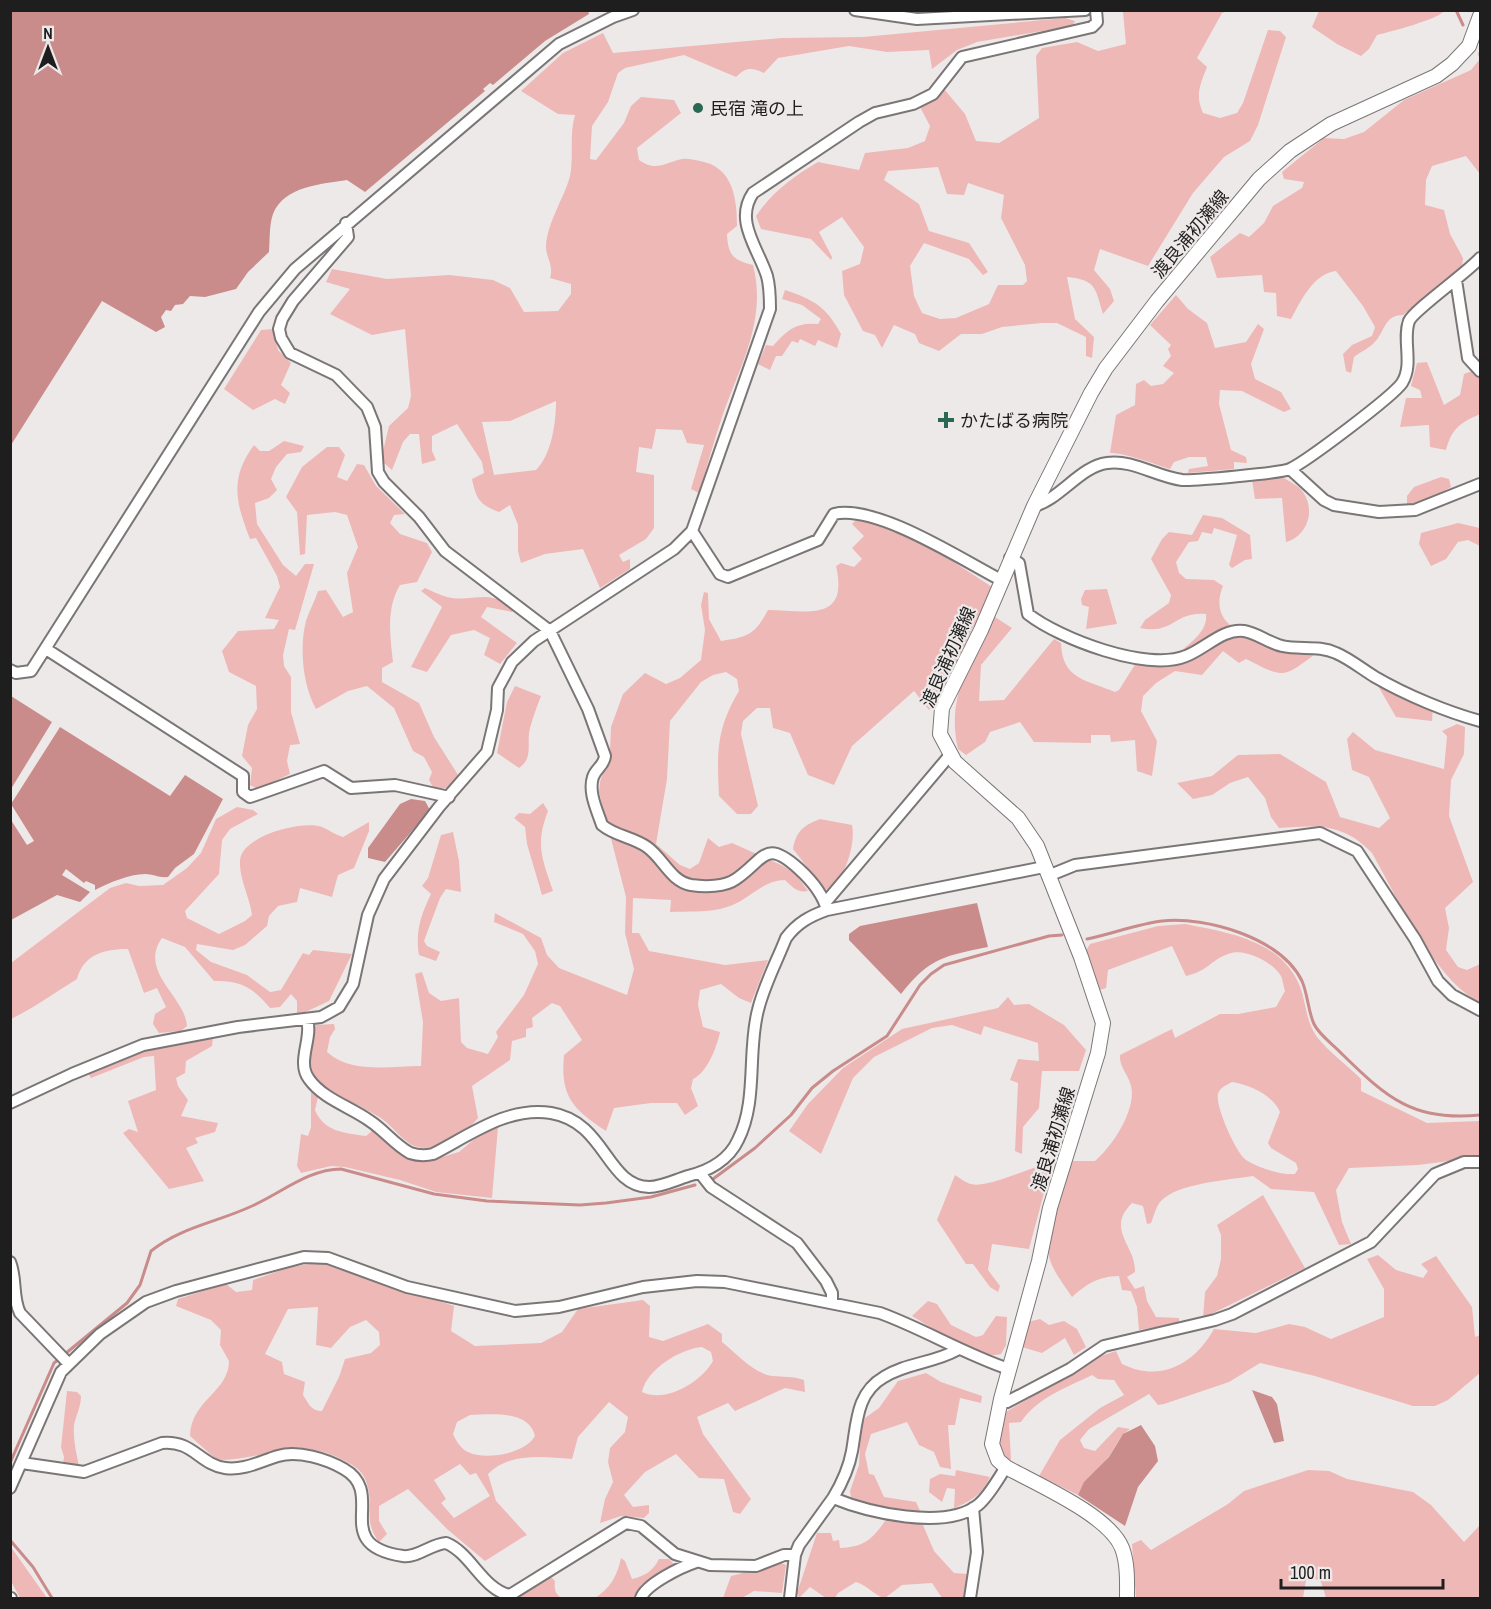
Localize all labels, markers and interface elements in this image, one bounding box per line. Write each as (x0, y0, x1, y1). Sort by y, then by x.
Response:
north arrow (18, 18, 78, 78)
text: N (43, 22, 53, 44)
place label: 民宿 滝の上 (710, 96, 804, 121)
marker: 民宿 滝の上 (691, 101, 705, 115)
street label: 渡良浦初瀬線 (1146, 185, 1234, 283)
place label: かたばる病院 (960, 408, 1068, 433)
marker: かたばる病院 (937, 411, 955, 429)
street label: 渡良浦初瀬線 (915, 603, 981, 711)
street label: 渡良浦初瀬線 (1025, 1084, 1081, 1194)
scale bar (1281, 1552, 1443, 1590)
text: 100 m (1290, 1560, 1331, 1585)

